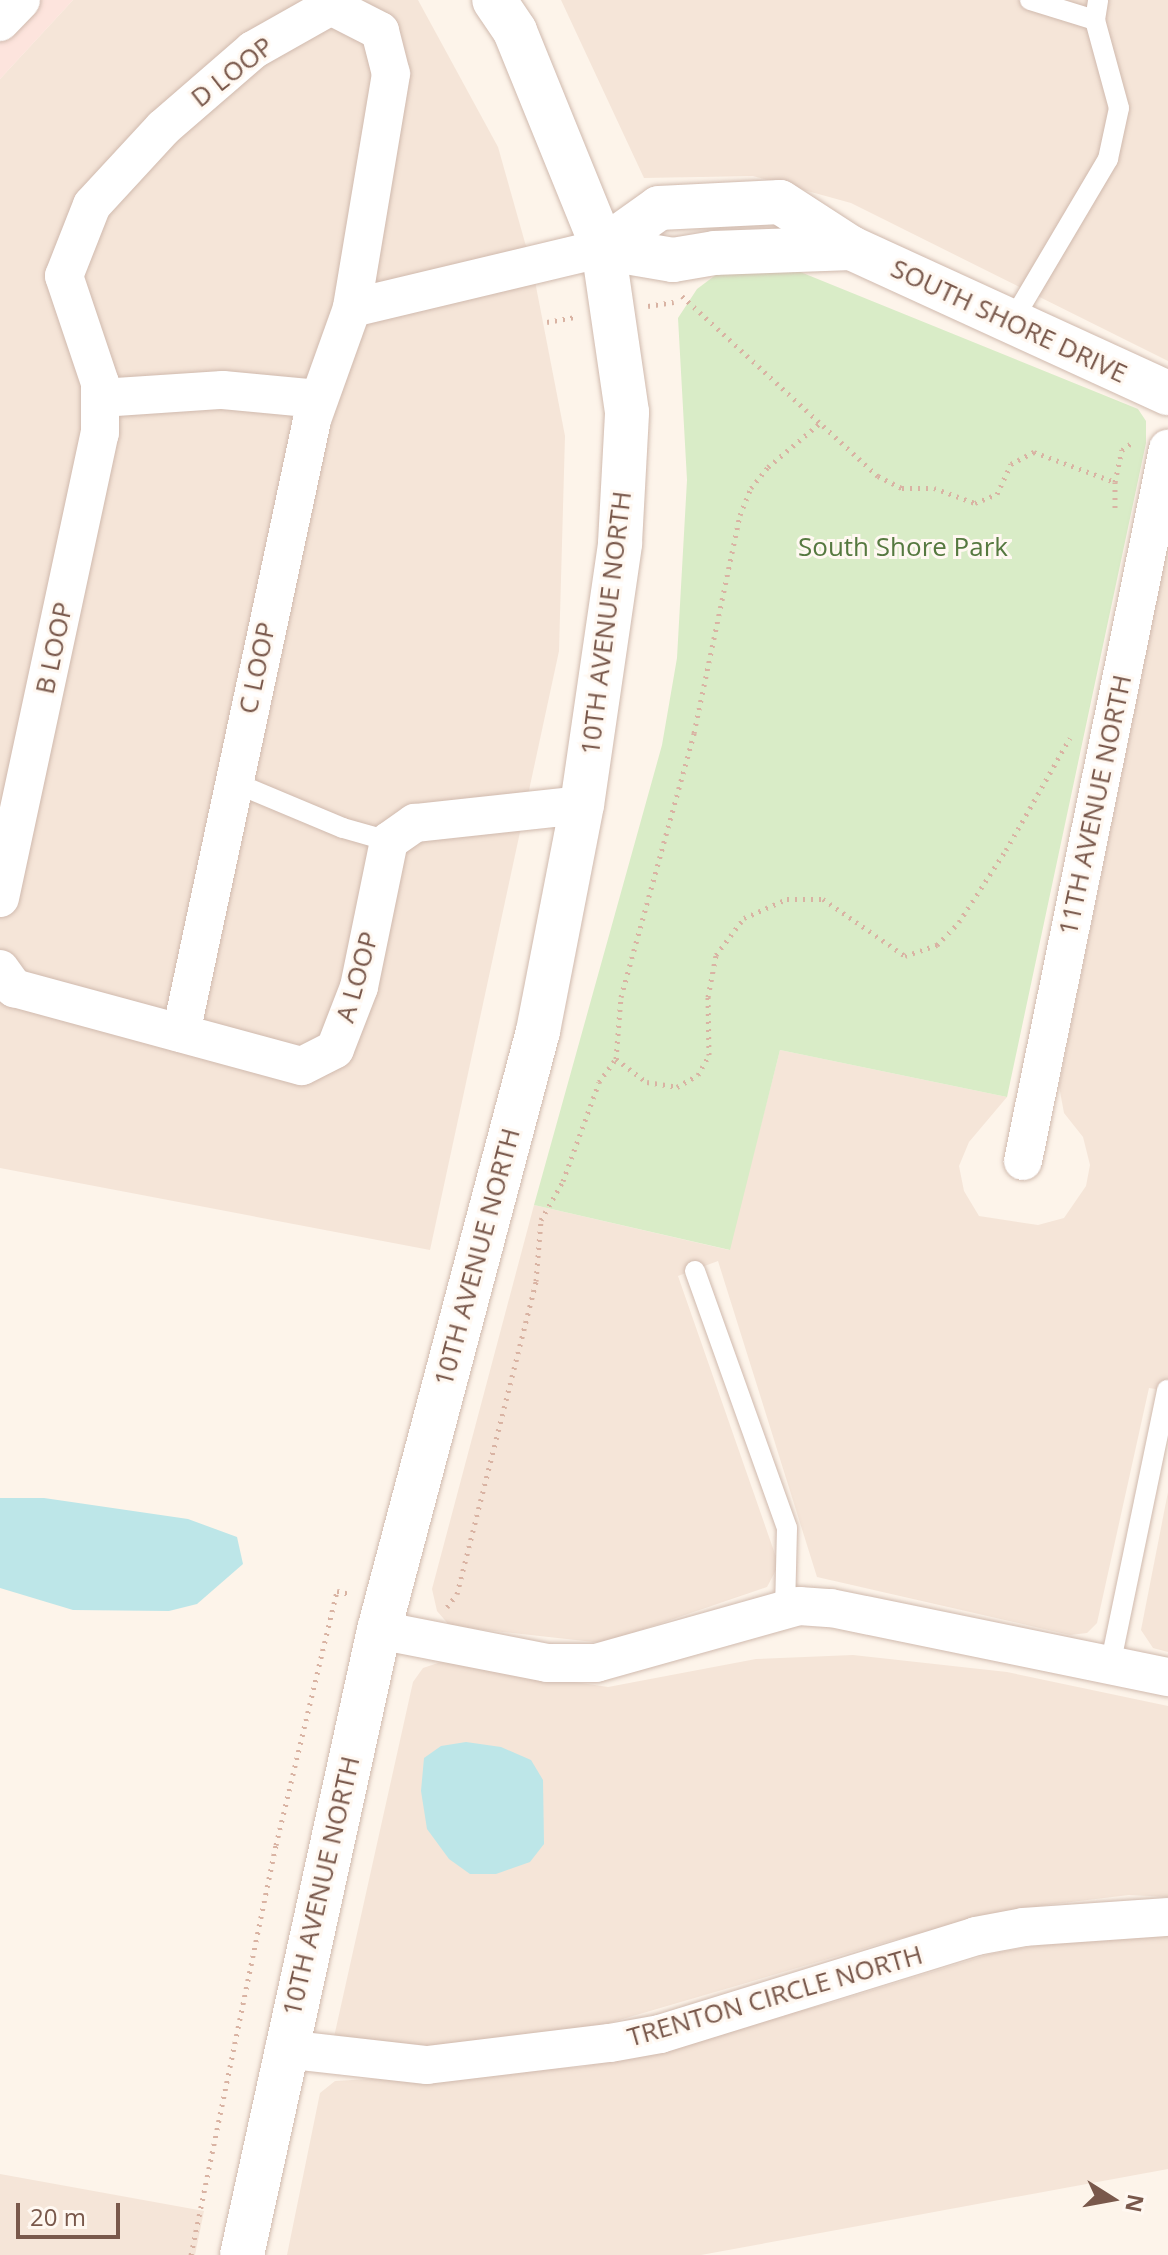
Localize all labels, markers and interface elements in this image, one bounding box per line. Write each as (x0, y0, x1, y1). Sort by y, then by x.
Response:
street label: D LOOP (185, 30, 279, 114)
street label: SOUTH SHORE DRIVE (886, 253, 1132, 389)
street label: 10TH AVENUE NORTH (574, 489, 638, 757)
park label: South Shore Park (798, 531, 1008, 563)
street label: B LOOP (29, 599, 79, 697)
street label: C LOOP (232, 619, 282, 717)
street label: 11TH AVENUE NORTH (1052, 672, 1138, 938)
street label: A LOOP (329, 928, 385, 1026)
street label: 10TH AVENUE NORTH (428, 1125, 526, 1389)
street label: 10TH AVENUE NORTH (276, 1753, 366, 2019)
street label: TRENTON CIRCLE NORTH (624, 1939, 926, 2053)
north arrow (1072, 2159, 1152, 2239)
scale bar (20, 2187, 124, 2237)
text: N (1119, 2192, 1152, 2215)
text: 20 m (30, 2200, 86, 2233)

